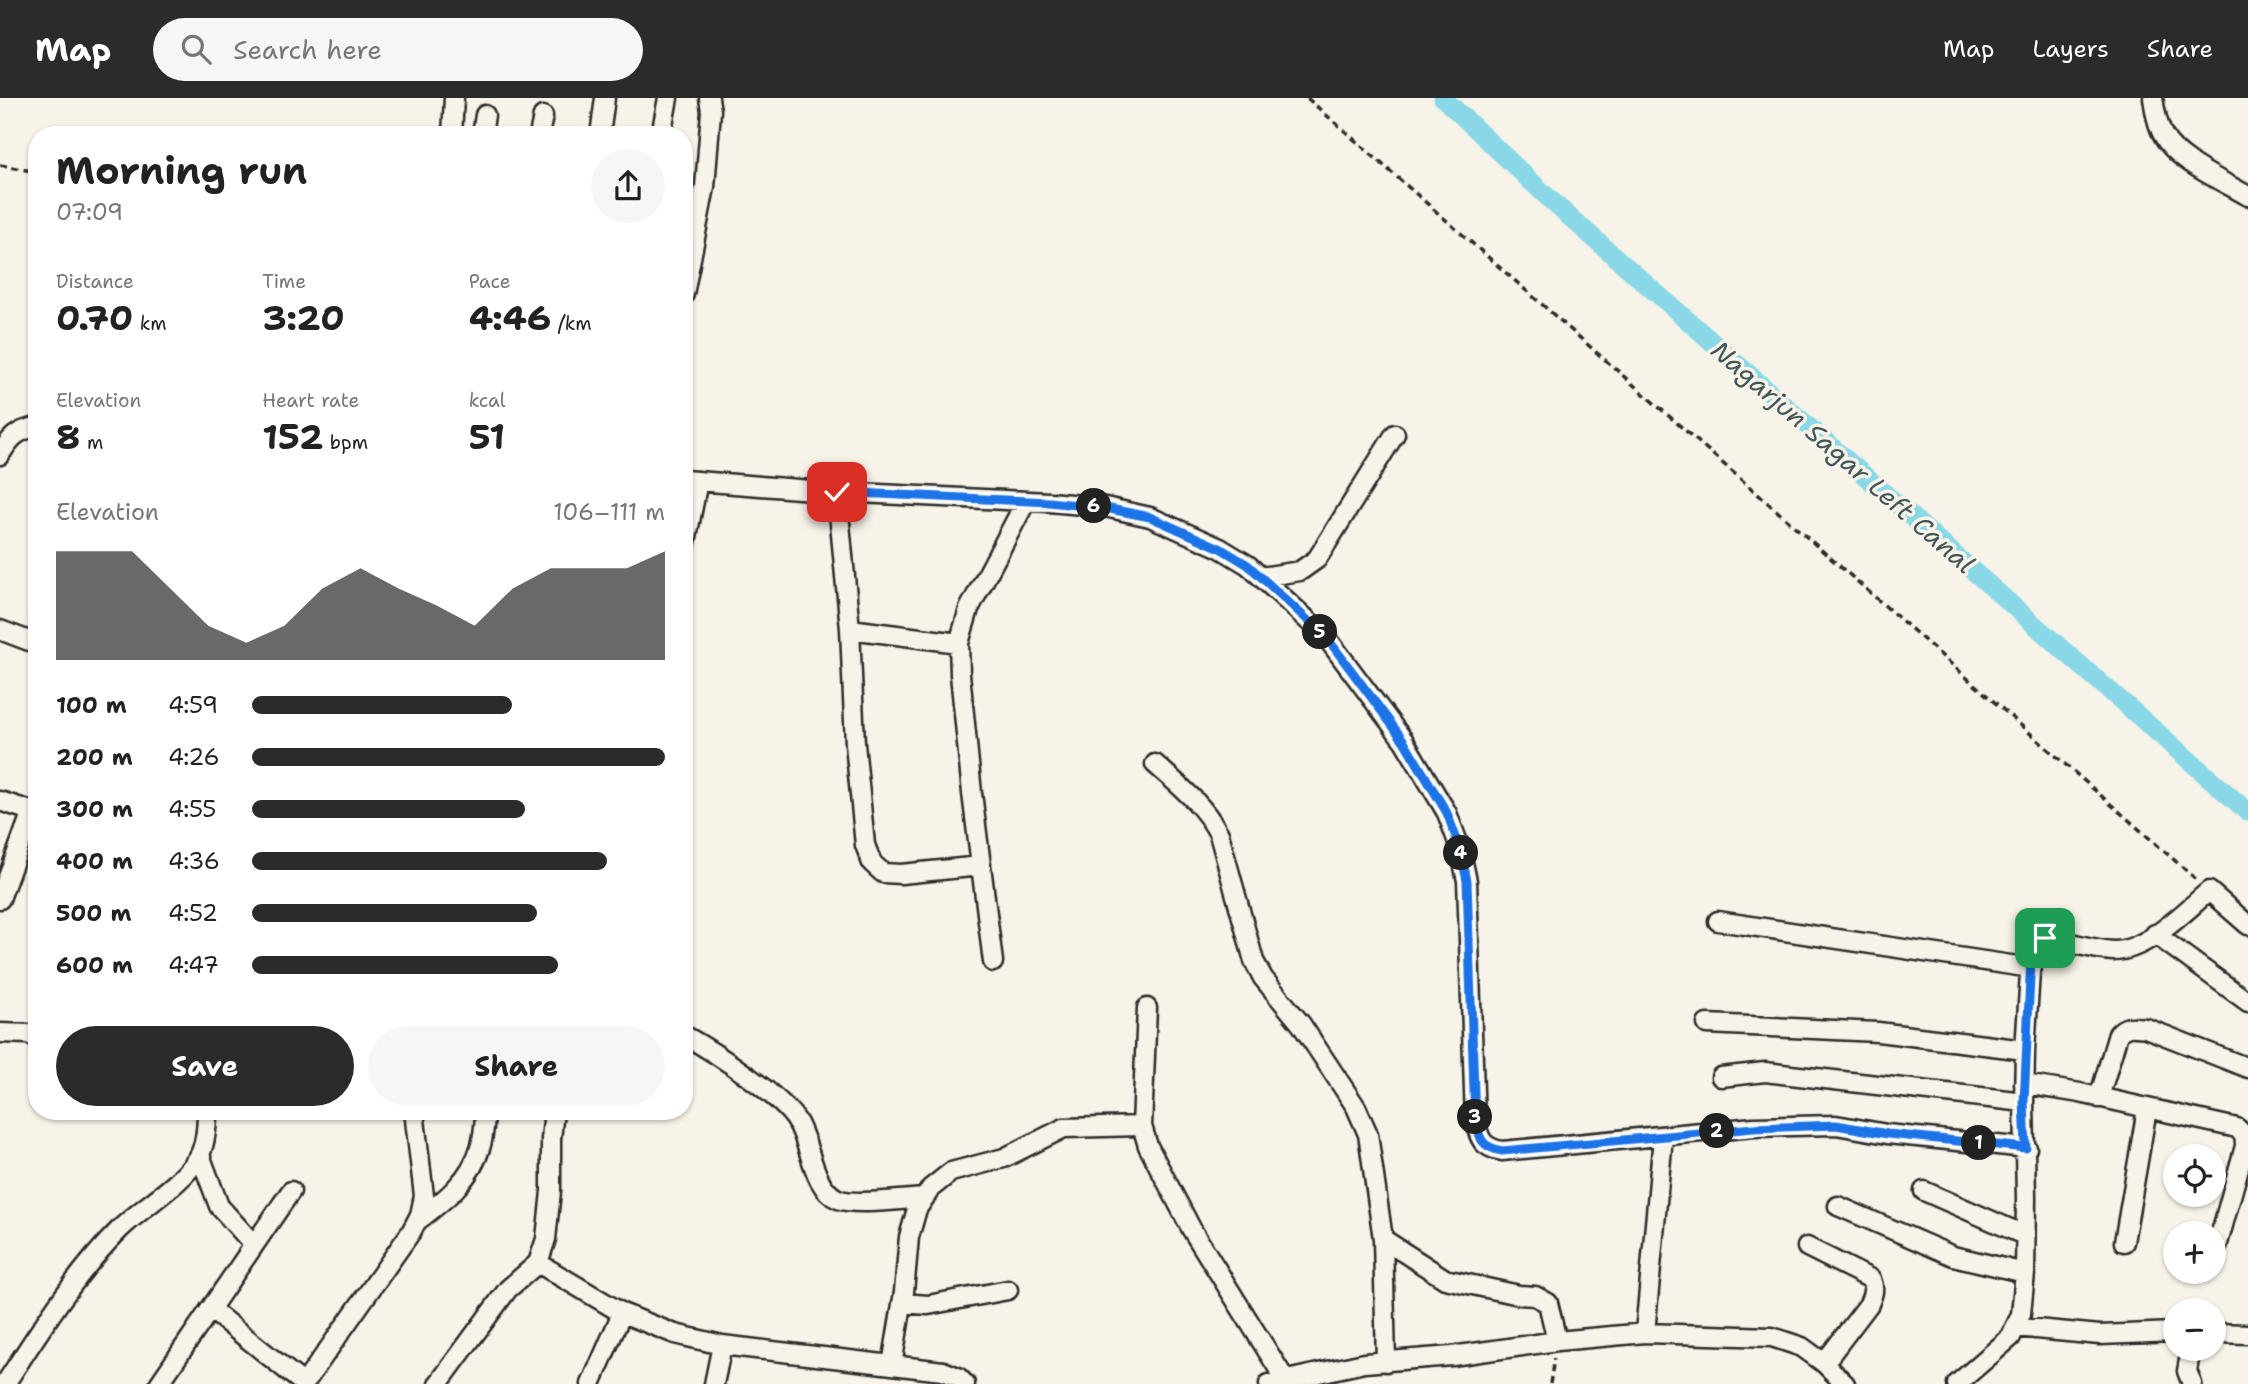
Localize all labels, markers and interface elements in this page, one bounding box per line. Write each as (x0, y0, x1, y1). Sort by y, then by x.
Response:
search box (153, 18, 643, 81)
text: Map (35, 27, 111, 72)
icon: search (177, 30, 215, 68)
text: Search here (233, 32, 382, 67)
text: Map (1943, 33, 1994, 65)
text: Layers (2032, 33, 2109, 65)
text: Share (2147, 33, 2213, 65)
text: Morning run (56, 145, 307, 196)
button: share (591, 149, 665, 223)
text: 07:09 (56, 197, 123, 227)
text: Distance (56, 269, 134, 294)
text: Time (262, 269, 306, 294)
text: Pace (469, 269, 510, 294)
text: 0.70 (56, 294, 133, 341)
text: 3:20 (262, 294, 345, 341)
text: 4:46 (469, 294, 551, 341)
text: km (133, 311, 167, 336)
text: /km (551, 311, 592, 336)
water label: Nagarjun Sagar Left Canal (1704, 332, 1983, 581)
text: Elevation (56, 388, 141, 413)
text: Heart rate (262, 388, 359, 413)
text: kcal (469, 388, 506, 413)
text: 8 (56, 413, 81, 460)
text: 152 (262, 413, 323, 460)
text: 51 (469, 413, 505, 460)
text: m (81, 430, 103, 455)
text: bpm (323, 430, 368, 455)
pin (807, 462, 867, 522)
icon: check (818, 473, 856, 511)
pin: 6 (1076, 488, 1112, 524)
text: 6 (1087, 493, 1100, 518)
text: Elevation (56, 497, 159, 527)
text: 106–111 m (553, 497, 665, 527)
pin: 5 (1302, 614, 1338, 650)
text: 5 (1314, 619, 1325, 644)
text: 100 m (56, 690, 127, 720)
text: 4:59 (168, 690, 218, 720)
text: 200 m (56, 742, 133, 772)
text: 4:26 (168, 742, 219, 772)
text: 300 m (56, 794, 133, 824)
text: 4:55 (168, 794, 216, 824)
pin: 4 (1444, 836, 1478, 870)
text: 4 (1454, 840, 1467, 865)
text: 400 m (56, 846, 133, 876)
text: 4:36 (168, 846, 220, 876)
text: 500 m (56, 898, 131, 928)
text: 4:52 (168, 898, 218, 928)
pin (2015, 908, 2075, 968)
icon: arrive (2026, 919, 2064, 957)
text: 600 m (56, 950, 133, 980)
text: 4:47 (168, 950, 219, 980)
button: Save (56, 1026, 354, 1106)
button: Share (368, 1026, 665, 1106)
pin: 3 (1458, 1100, 1492, 1134)
text: 3 (1468, 1104, 1481, 1129)
pin: 2 (1700, 1114, 1734, 1148)
text: 2 (1710, 1118, 1723, 1143)
pin: 1 (1962, 1126, 1996, 1160)
text: 1 (1974, 1130, 1983, 1155)
map controls (2163, 1144, 2226, 1361)
button: locate (2163, 1144, 2226, 1207)
button: + (2163, 1221, 2226, 1284)
button: − (2163, 1298, 2226, 1361)

